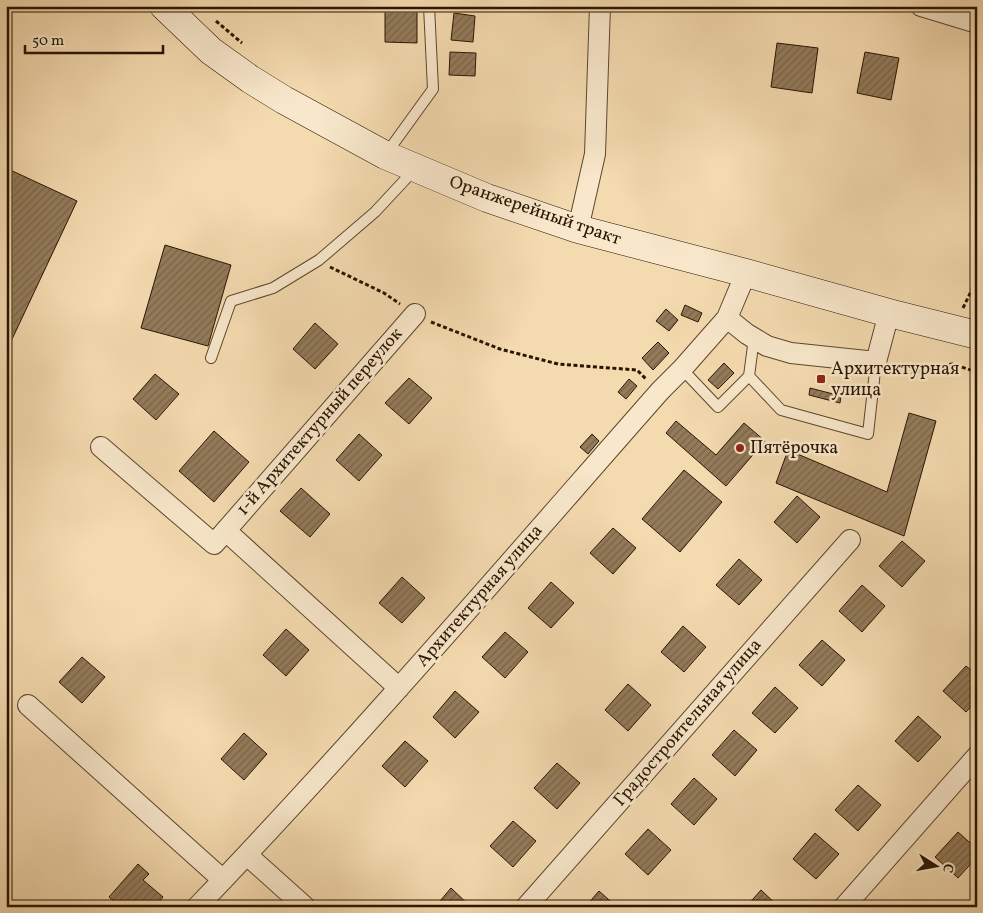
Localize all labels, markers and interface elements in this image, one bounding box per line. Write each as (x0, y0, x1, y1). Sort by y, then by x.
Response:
scale bar (25, 22, 162, 54)
text: 50 m (32, 31, 64, 52)
street label: Оранжерейный тракт (446, 170, 624, 252)
street label: 1-й Архитектурный переулок (231, 322, 409, 521)
place label: Архитектурная улица (831, 357, 959, 403)
marker: Архитектурная улица (815, 373, 827, 385)
place label: Пятёрочка (750, 436, 838, 461)
marker: Пятёрочка (734, 442, 746, 454)
street label: Архитектурная улица (411, 519, 549, 673)
street label: Градостроительная улица (608, 634, 768, 812)
north arrow (910, 840, 960, 890)
text: С (937, 862, 957, 874)

